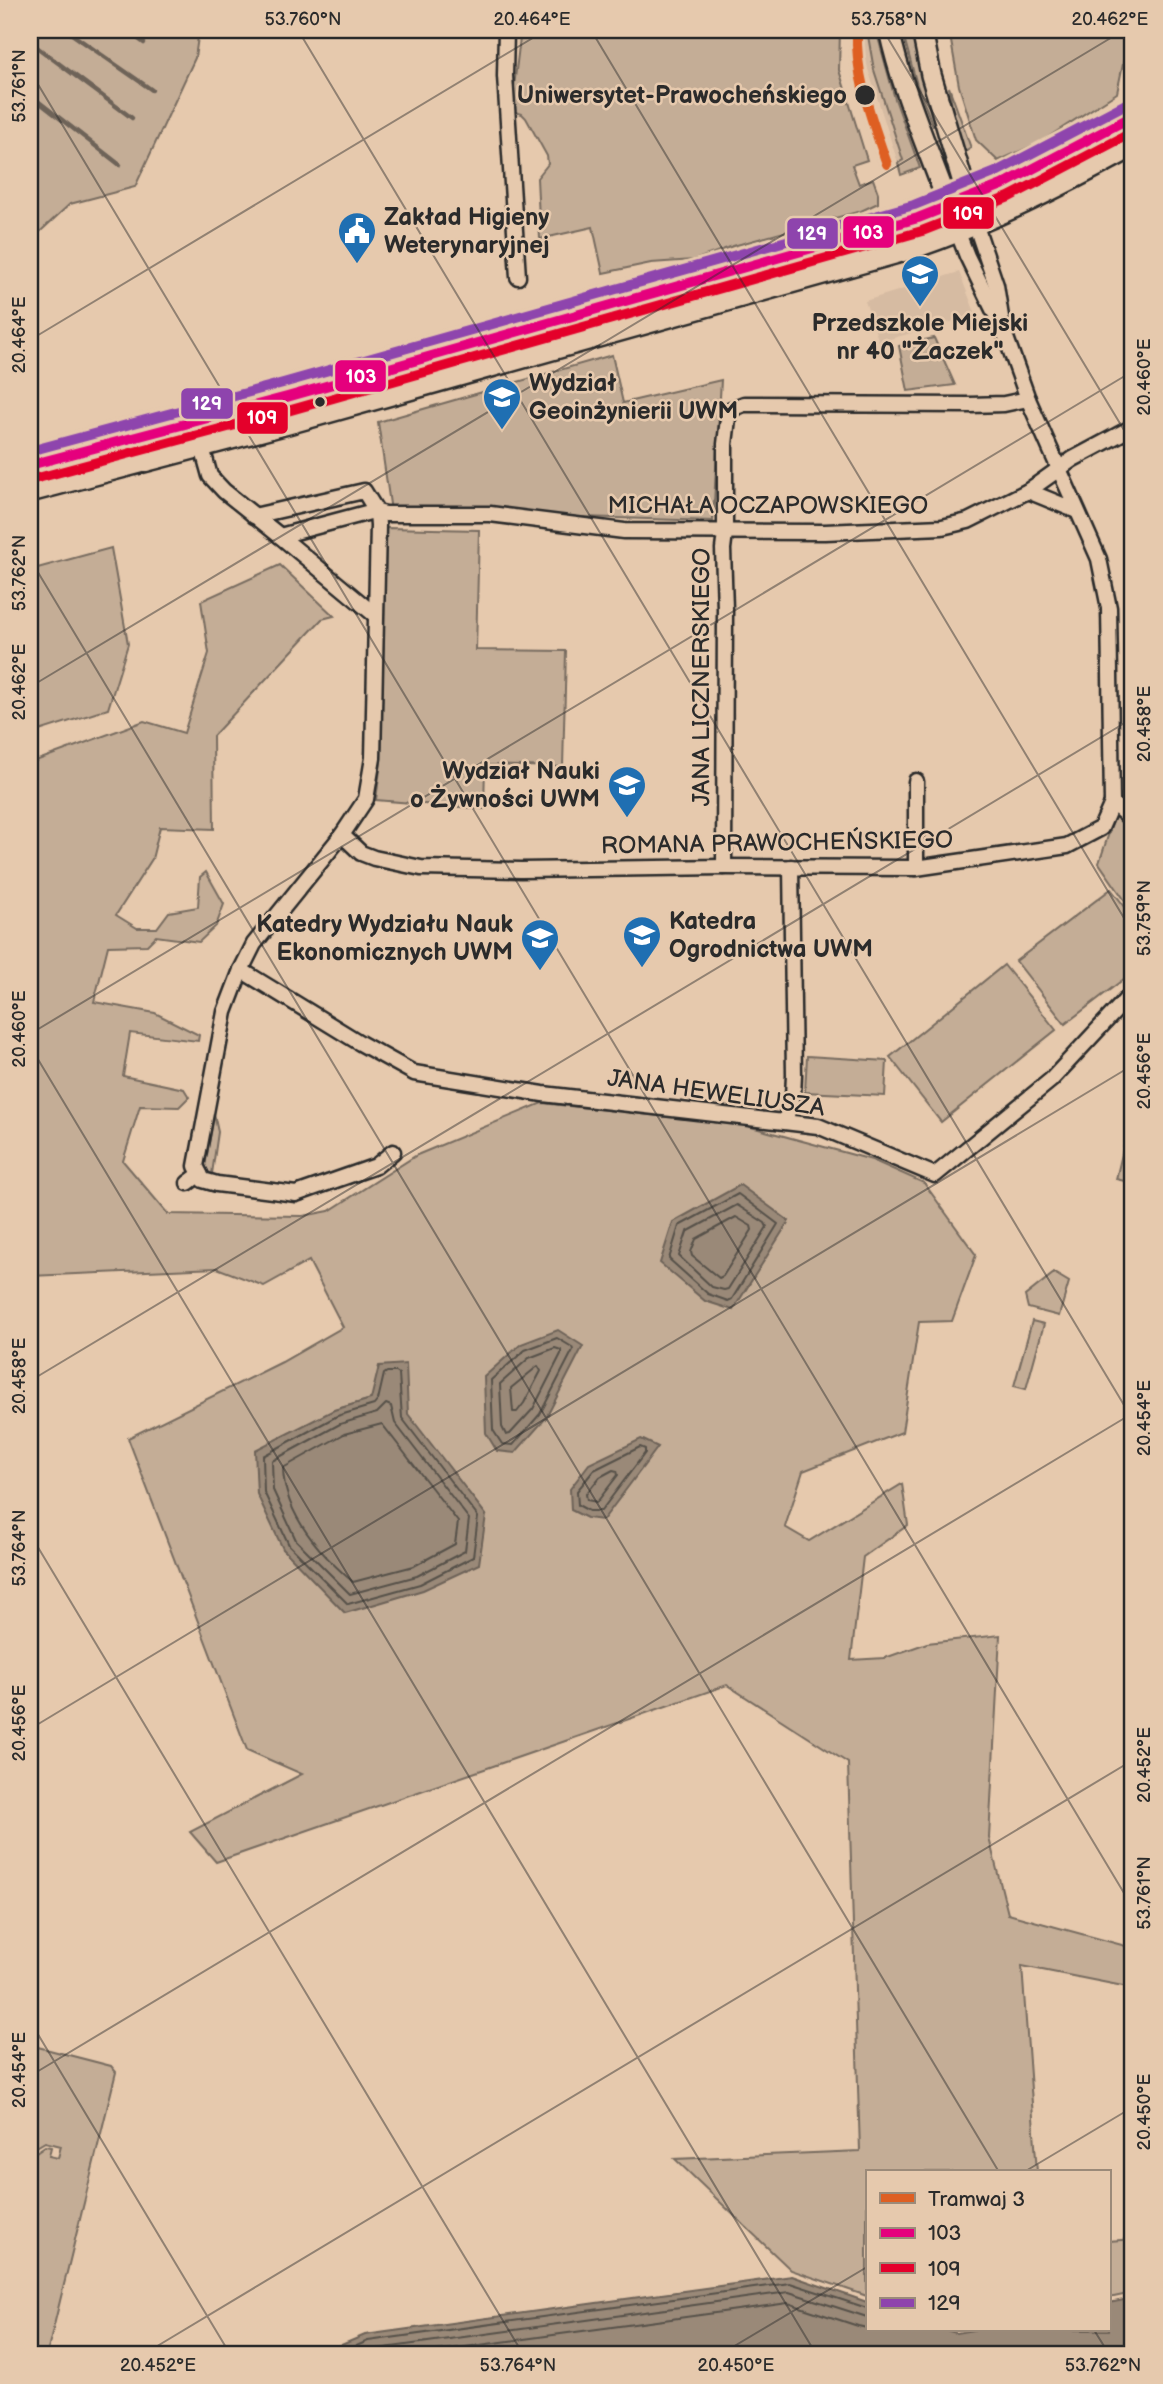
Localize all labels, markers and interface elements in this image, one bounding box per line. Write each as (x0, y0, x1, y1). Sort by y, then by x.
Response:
text: 53.760°N (264, 9, 342, 30)
text: 20.464°E (493, 9, 571, 30)
text: 53.758°N (851, 9, 927, 30)
text: 20.462°E (1072, 9, 1149, 30)
text: 53.761°N (9, 49, 30, 123)
place label: Uniwersytet-Prawocheńskiego (517, 81, 847, 110)
marker: Uniwersytet-Prawocheńskiego (853, 83, 877, 107)
line badge: 109 (942, 196, 995, 230)
place label: Zakład Higieny Weterynaryjnej (384, 203, 549, 260)
text: 109 (953, 203, 983, 226)
public building icon: Zakład Higieny Weterynaryjnej (336, 210, 378, 265)
line badge: 103 (842, 215, 895, 249)
line badge: 129 (786, 217, 839, 250)
text: 103 (853, 222, 883, 245)
text: 129 (797, 223, 827, 246)
school or university icon: Przedszkole Miejski nr 40 "Żaczek" (899, 253, 941, 308)
text: 20.464°E (9, 296, 30, 374)
place label: Przedszkole Miejski nr 40 "Żaczek" (812, 309, 1028, 366)
text: 20.460°E (1134, 338, 1155, 416)
line badge: 103 (334, 359, 387, 393)
text: 103 (346, 366, 376, 389)
place label: Wydział Geoinżynierii UWM (529, 369, 738, 426)
school or university icon: Wydział Geoinżynierii UWM (481, 376, 523, 431)
line badge: 129 (180, 387, 234, 420)
text: 129 (192, 393, 222, 416)
unlabelled marker (313, 395, 327, 409)
line badge: 109 (236, 401, 289, 435)
text: 109 (247, 407, 277, 430)
street label: MICHAŁA OCZAPOWSKIEGO (608, 491, 928, 520)
text: 53.762°N (9, 535, 30, 611)
street label: JANA LICZNERSKIEGO (687, 548, 716, 806)
text: 20.462°E (9, 643, 30, 720)
text: 20.458°E (1134, 686, 1155, 762)
place label: Wydział Nauki o Żywności UWM (410, 757, 600, 814)
school or university icon: Wydział Nauki o Żywności UWM (606, 764, 648, 819)
street label: ROMANA PRAWOCHEŃSKIEGO (601, 824, 953, 861)
text: 53.759°N (1134, 880, 1155, 956)
place label: Katedra Ogrodnictwa UWM (669, 907, 873, 964)
place label: Katedry Wydziału Nauk Ekonomicznych UWM (256, 910, 513, 967)
school or university icon: Katedra Ogrodnictwa UWM (621, 914, 663, 969)
school or university icon: Katedry Wydziału Nauk Ekonomicznych UWM (519, 917, 561, 972)
text: 20.460°E (9, 990, 30, 1068)
text: 20.456°E (1134, 1032, 1155, 1109)
street label: JANA HEWELIUSZA (606, 1063, 827, 1123)
text: 20.458°E (9, 1338, 30, 1414)
text: 20.454°E (1134, 1380, 1155, 1456)
text: 53.764°N (9, 1510, 30, 1586)
text: 20.456°E (9, 1684, 30, 1761)
text: 20.452°E (1134, 1727, 1155, 1803)
text: 53.761°N (1134, 1856, 1155, 1930)
text: 20.454°E (9, 2032, 30, 2108)
text: 20.450°E (1134, 2073, 1155, 2150)
legend (866, 2170, 1110, 2332)
text: Tramwaj 3 (928, 2187, 1025, 2212)
text: 103 (928, 2221, 961, 2246)
text: 109 (928, 2257, 961, 2282)
text: 129 (928, 2291, 961, 2316)
text: 20.452°E (120, 2355, 196, 2376)
text: 53.764°N (480, 2355, 556, 2376)
text: 20.450°E (698, 2355, 775, 2376)
text: 53.762°N (1065, 2355, 1141, 2376)

